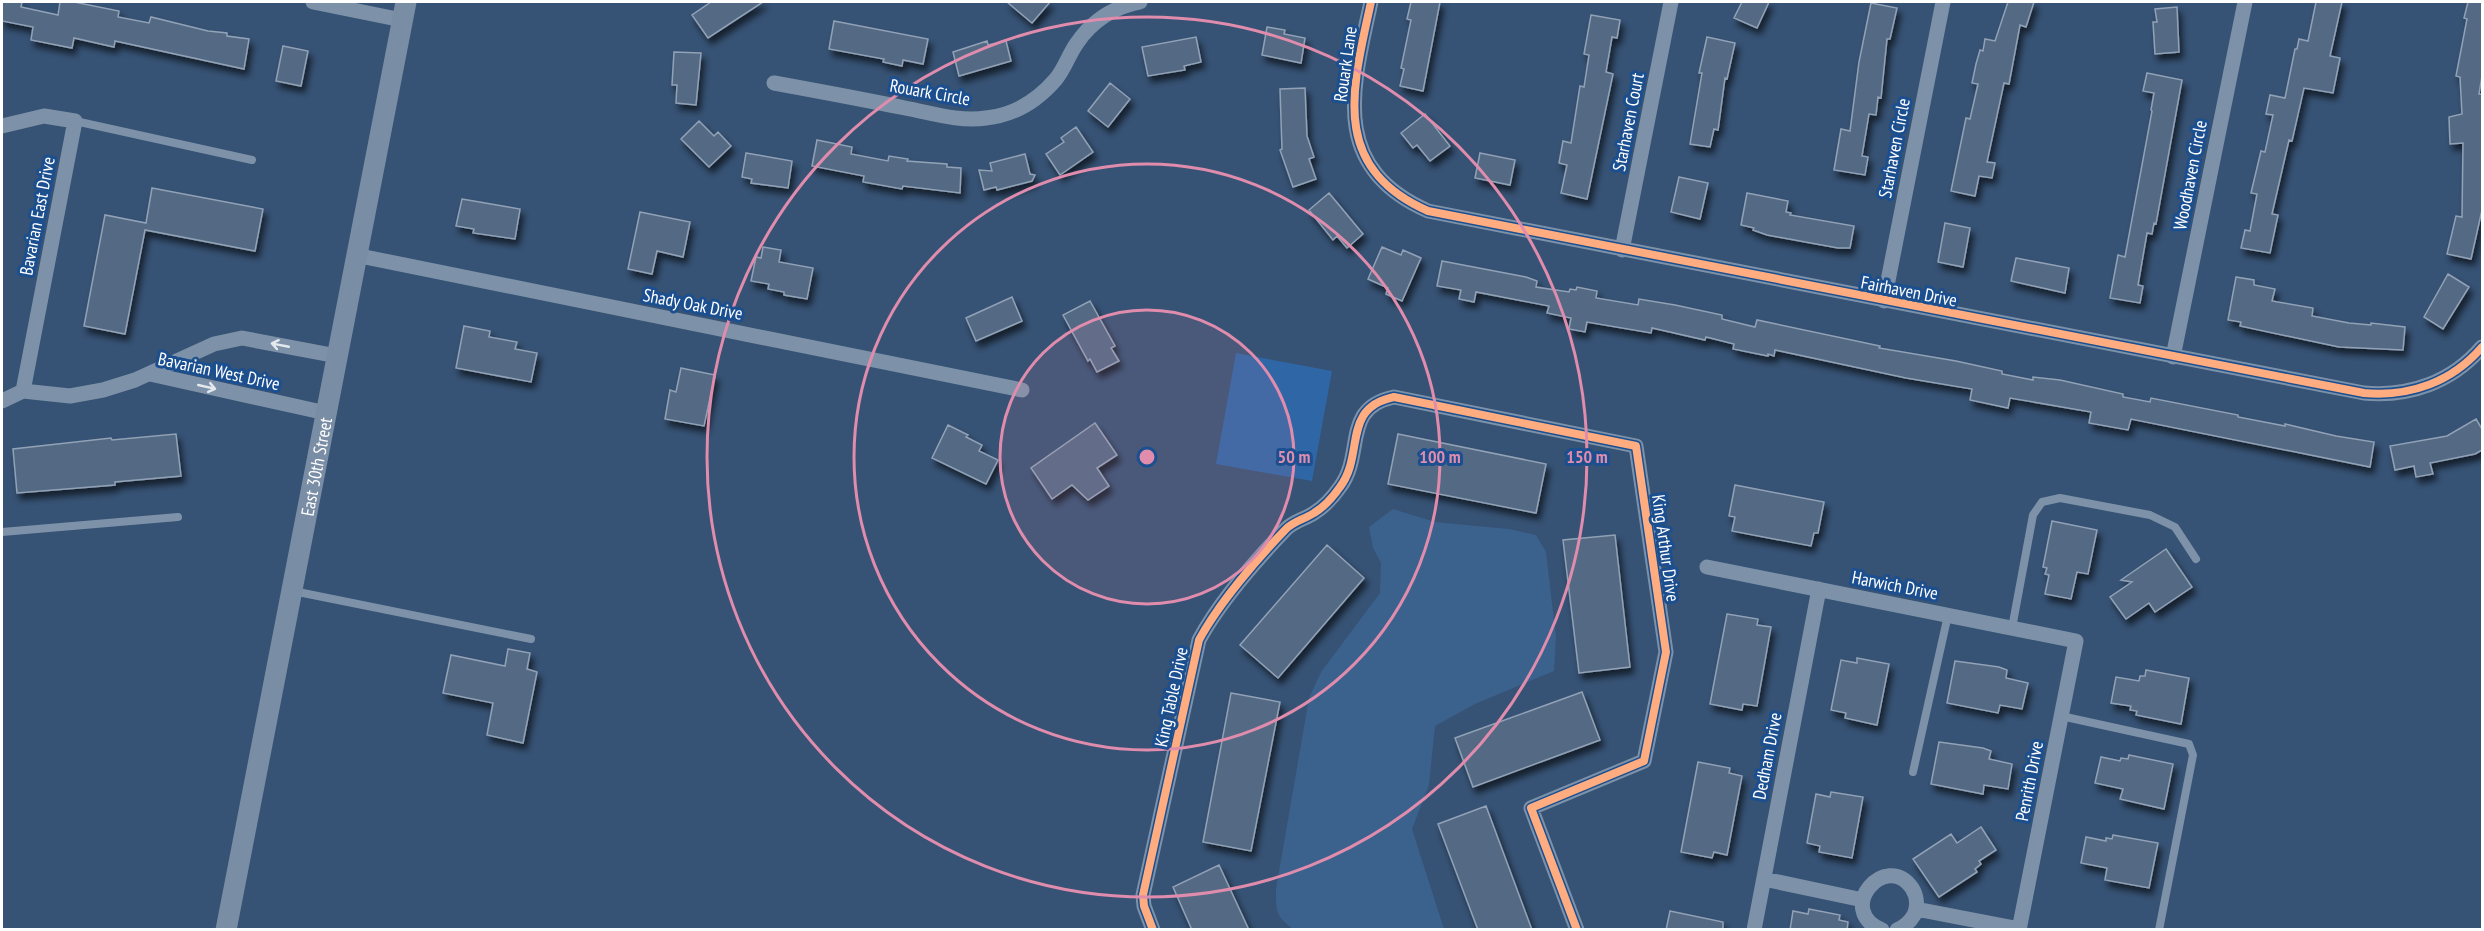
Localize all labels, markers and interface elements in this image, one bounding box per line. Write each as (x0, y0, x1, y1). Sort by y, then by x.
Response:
street label: Rouark Lane (1328, 25, 1362, 103)
street label: Starhaven Court (1607, 71, 1649, 173)
street label: Rouark Circle (888, 74, 972, 110)
street label: Starhaven Circle (1873, 96, 1915, 200)
street label: Woodhaven Circle (2168, 118, 2212, 232)
street label: Bavarian East Drive (14, 155, 60, 277)
street label: Fairhaven Drive (1859, 270, 1959, 312)
street label: Shady Oak Drive (641, 283, 745, 325)
one-way arrow (271, 340, 290, 351)
street label: Bavarian West Drive (156, 347, 282, 395)
one-way arrow (197, 381, 216, 393)
street label: East 30th Street (295, 415, 337, 518)
text: 50 m (1278, 445, 1310, 468)
text: 100 m (1419, 445, 1461, 468)
text: 150 m (1566, 445, 1608, 468)
centre of rings (1137, 447, 1157, 467)
street label: King Arthur Drive (1647, 493, 1685, 603)
street label: Harwich Drive (1850, 565, 1940, 605)
street label: King Table Drive (1149, 645, 1193, 749)
street label: Dedham Drive (1747, 711, 1787, 801)
street label: Penrith Drive (2010, 739, 2048, 823)

